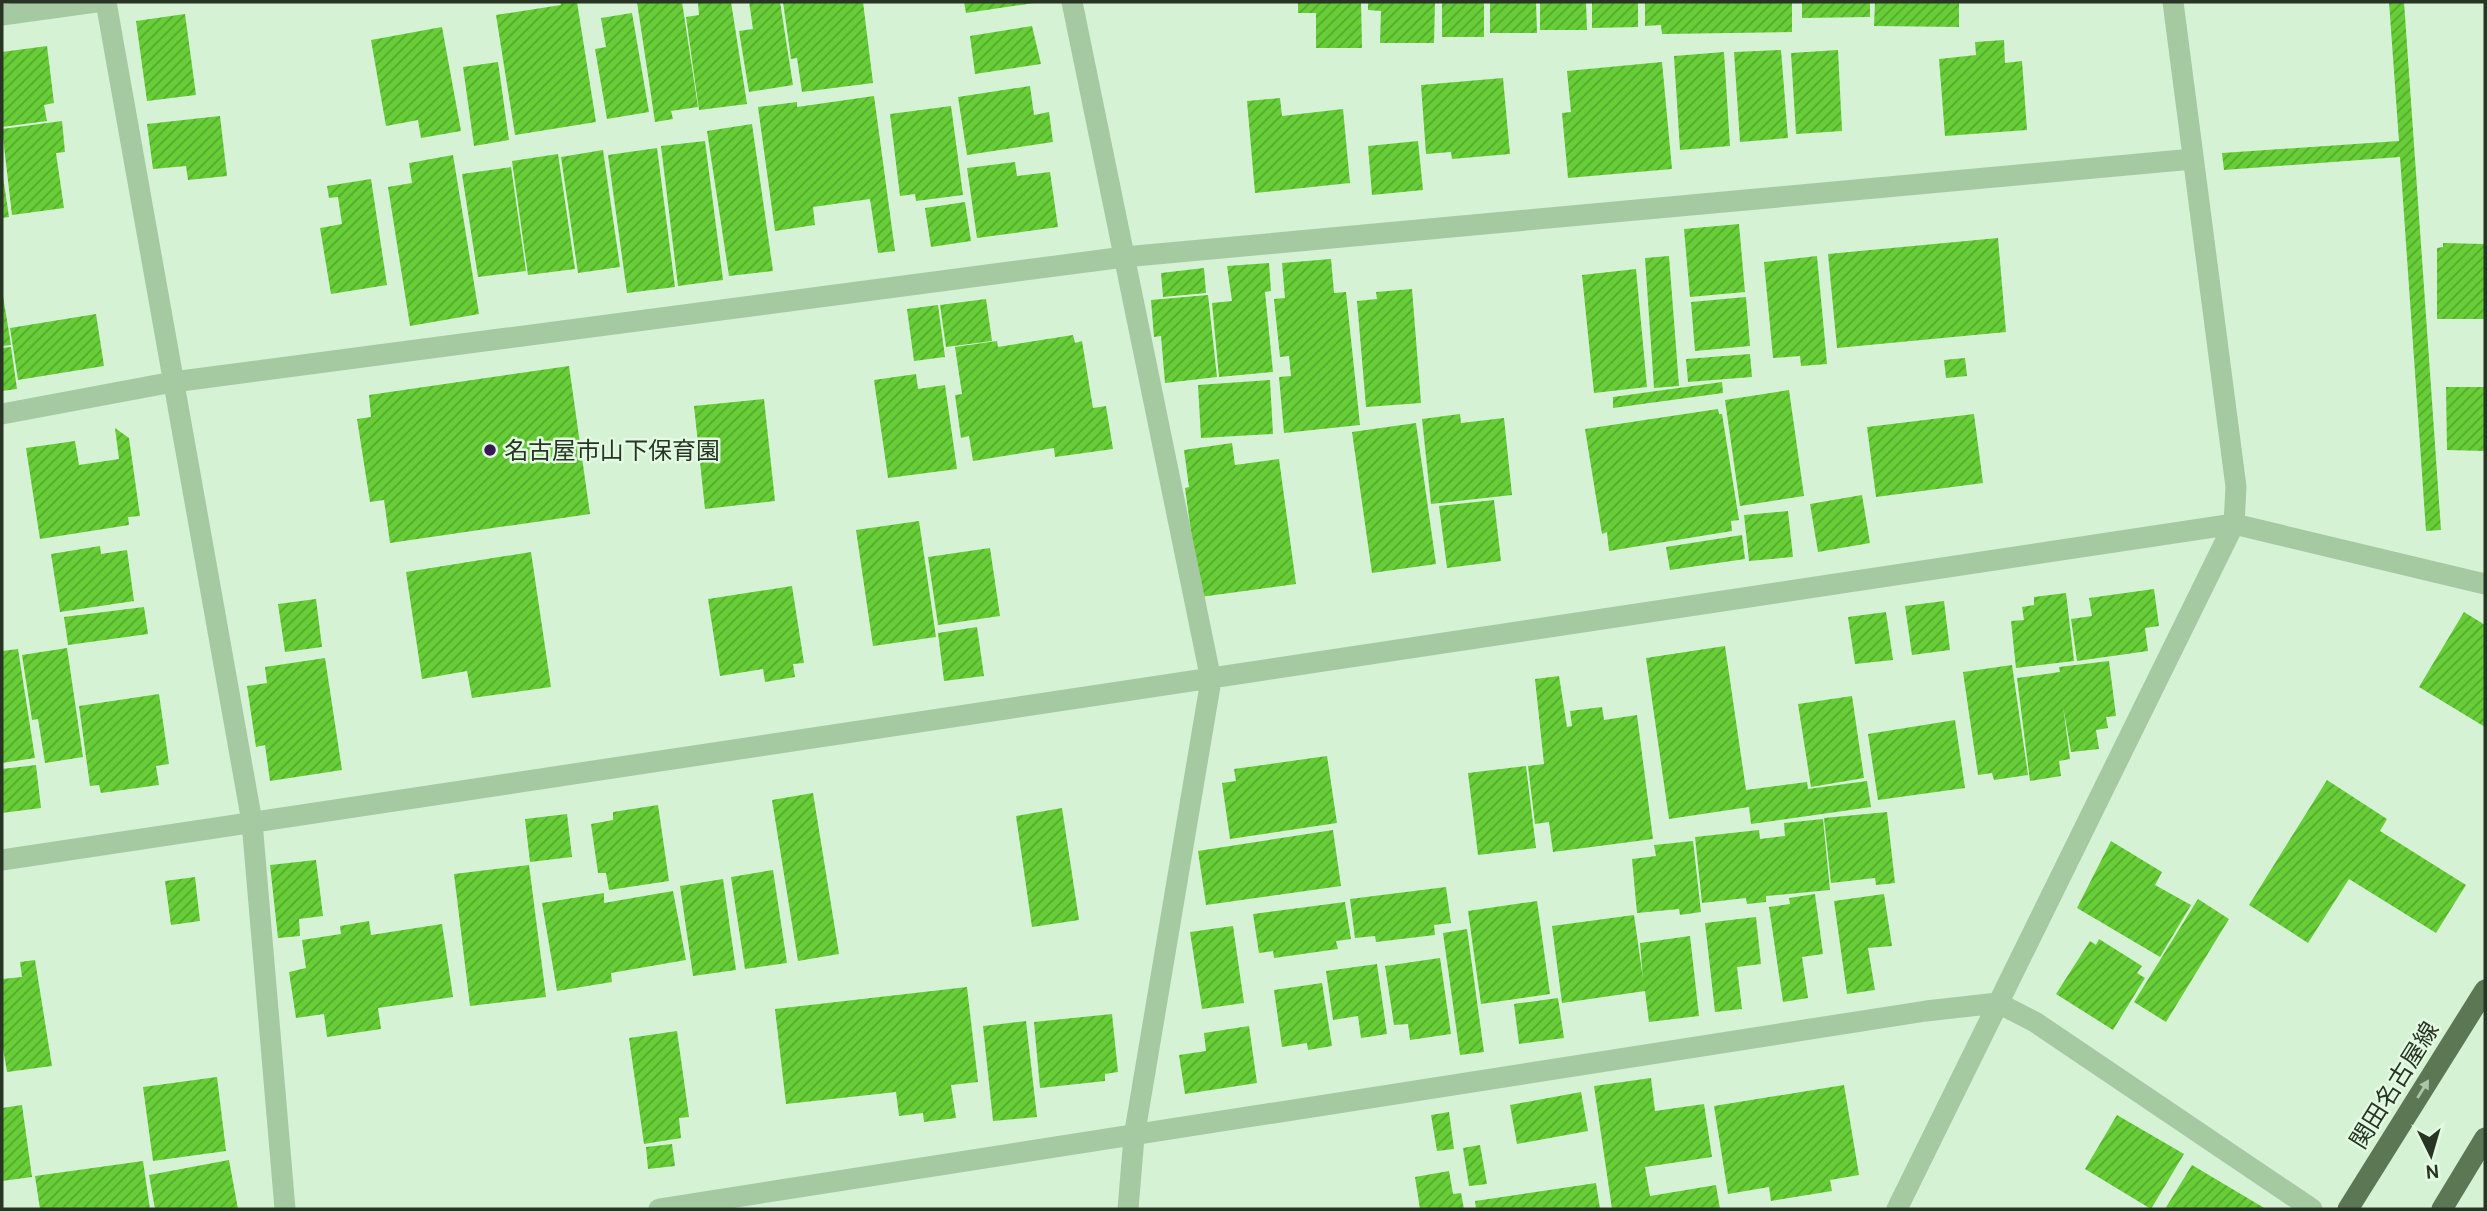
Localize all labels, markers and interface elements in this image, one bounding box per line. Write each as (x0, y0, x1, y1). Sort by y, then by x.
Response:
place label: 名古屋市山下保育園 (504, 436, 720, 465)
marker: 名古屋市山下保育園 (482, 442, 498, 458)
street label: 関田名古屋線 (2344, 1016, 2444, 1154)
one-way arrow (2417, 1079, 2430, 1099)
north arrow (2396, 1120, 2466, 1190)
text: N (2425, 1159, 2440, 1183)

